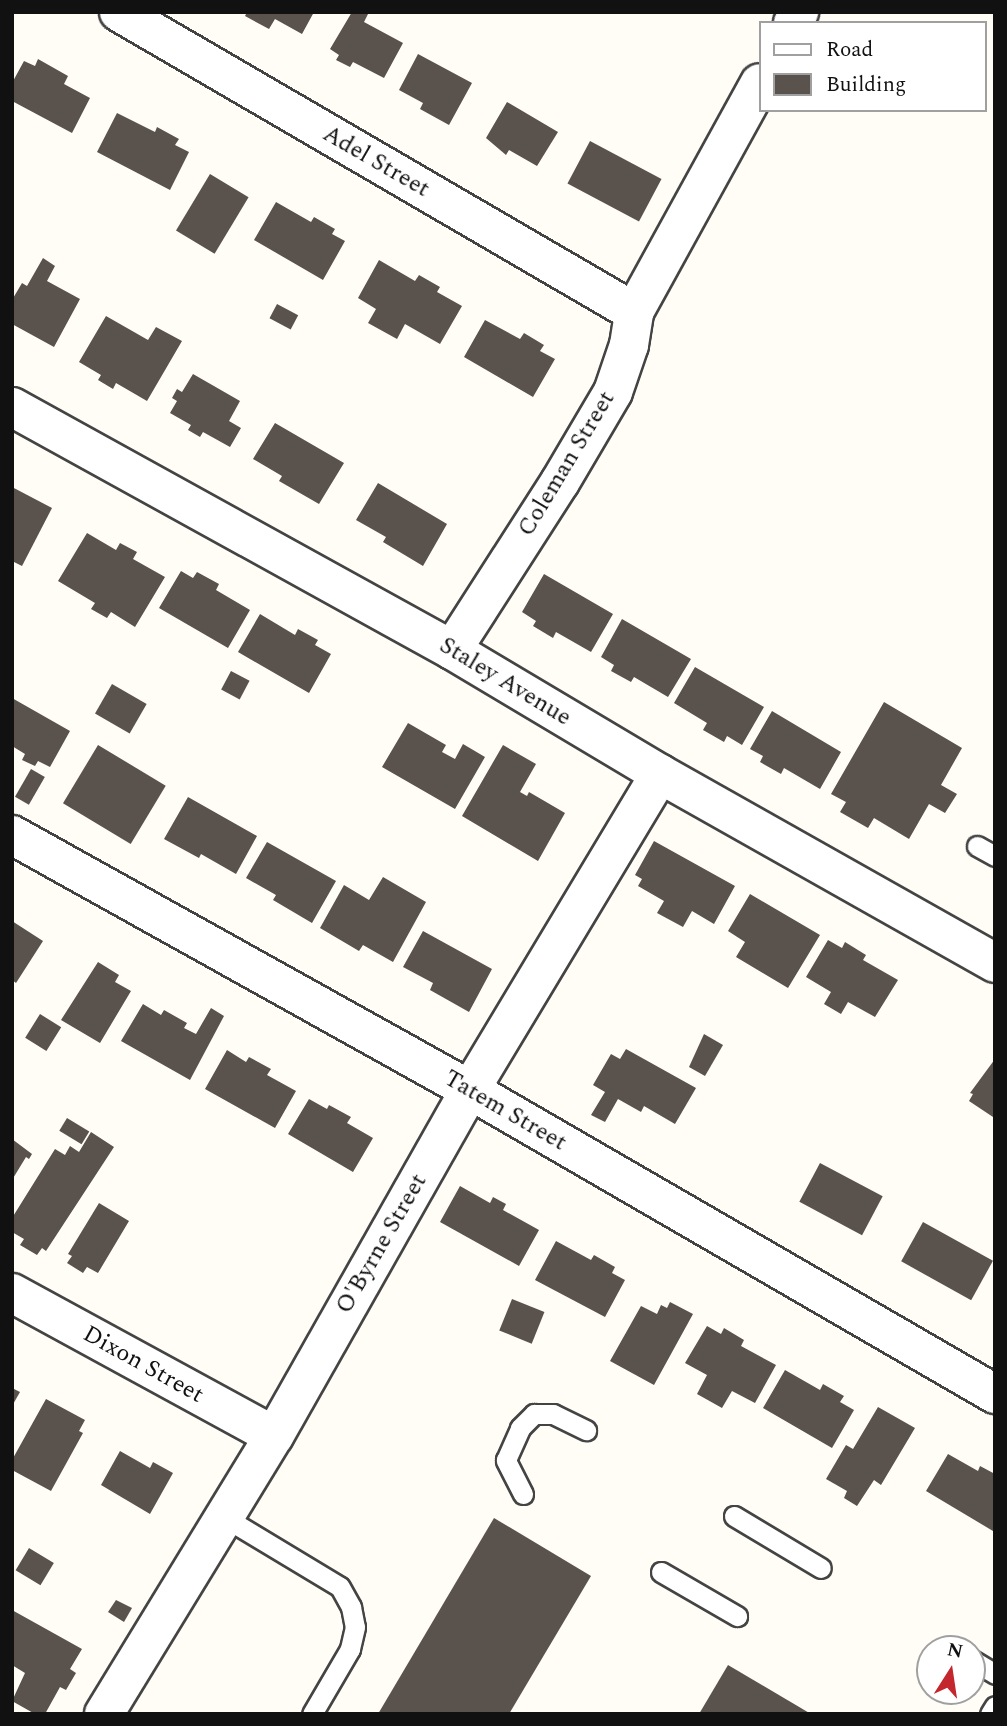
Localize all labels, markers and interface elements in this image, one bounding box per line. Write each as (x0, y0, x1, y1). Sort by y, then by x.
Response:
legend (758, 21, 986, 112)
text: Road (826, 34, 873, 66)
text: Building (826, 69, 906, 101)
street label: Adel Street (317, 120, 435, 204)
street label: Coleman Street (512, 386, 622, 542)
street label: Staley Avenue (434, 631, 576, 733)
street label: Tatem Street (439, 1064, 571, 1158)
street label: O'Byrne Street (330, 1169, 434, 1319)
street label: Dixon Street (78, 1320, 208, 1410)
north arrow (916, 1635, 986, 1705)
text: N (944, 1635, 966, 1667)

